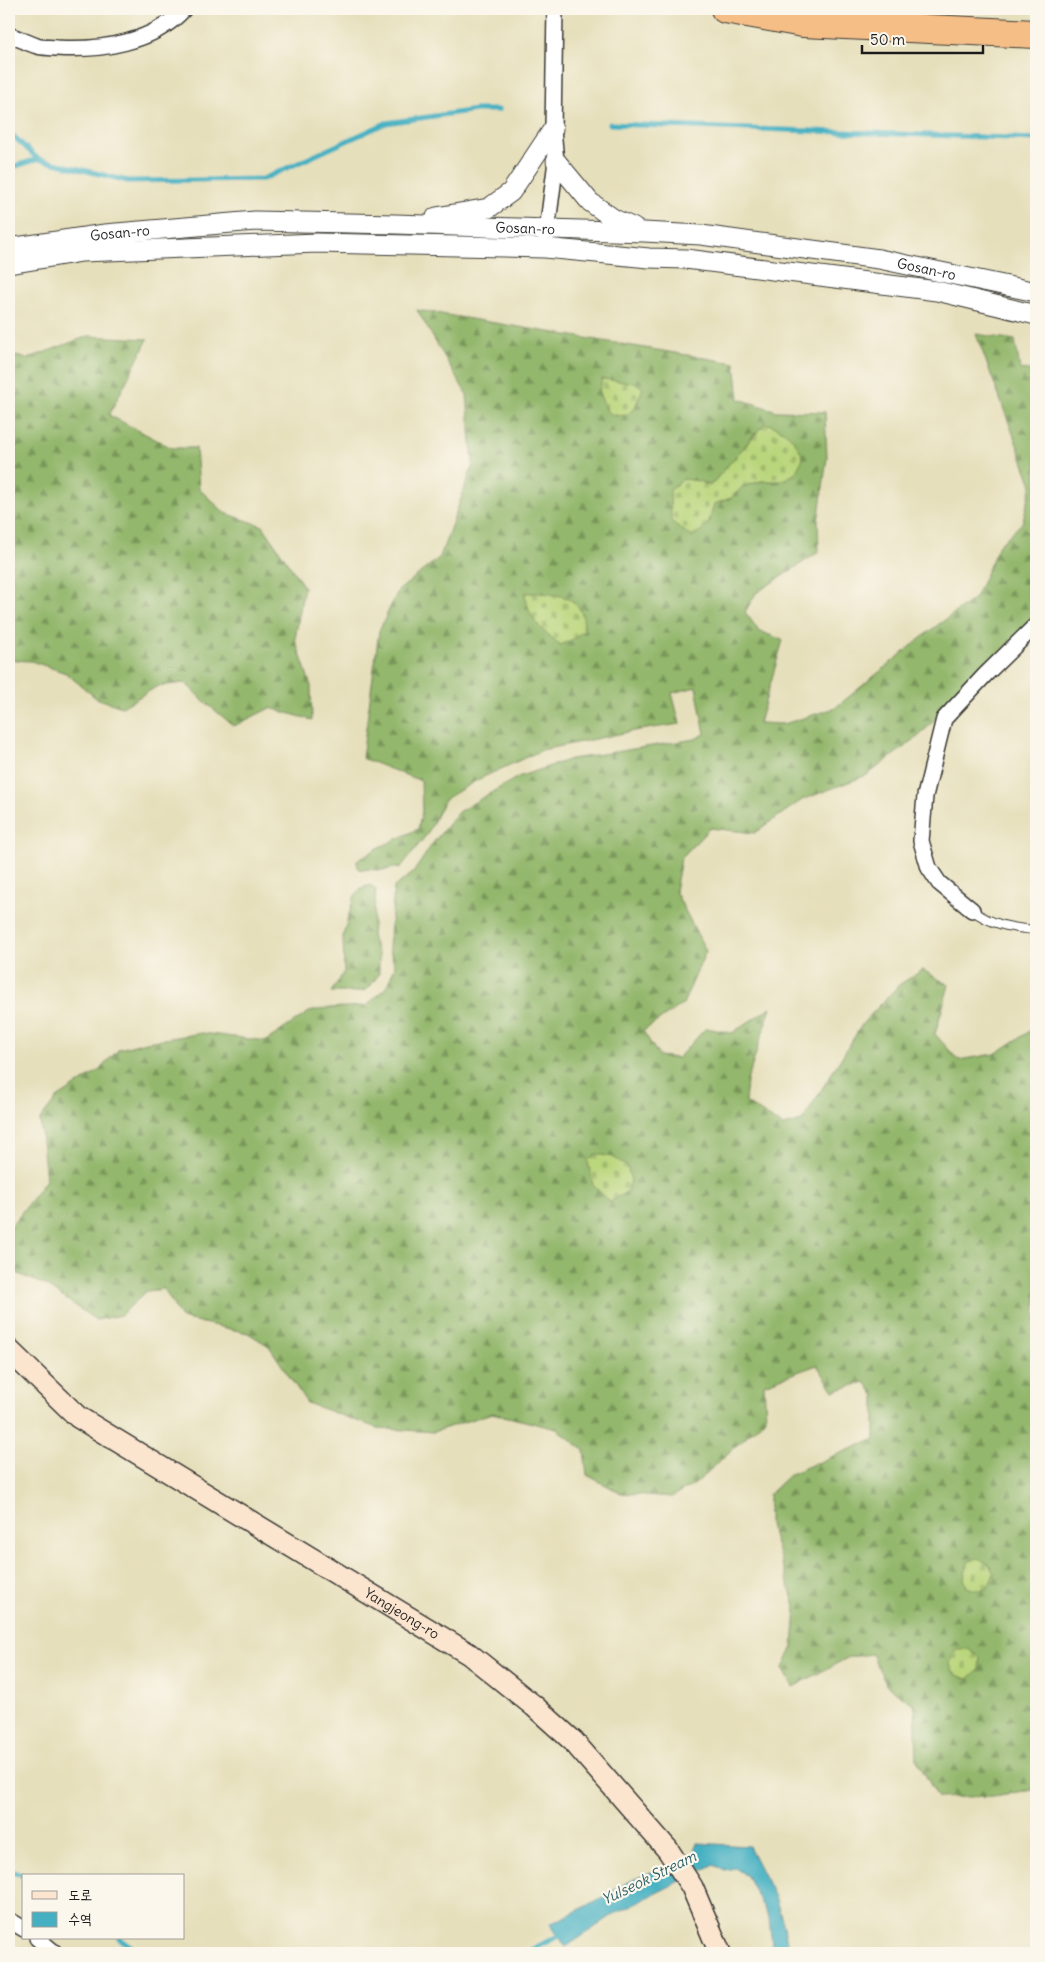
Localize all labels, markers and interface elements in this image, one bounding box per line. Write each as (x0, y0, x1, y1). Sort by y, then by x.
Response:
scale bar (862, 22, 984, 54)
text: 50 m (870, 30, 905, 49)
street label: Gosan-ro (495, 218, 556, 238)
street label: Gosan-ro (89, 221, 151, 245)
street label: Gosan-ro (895, 254, 958, 284)
street label: Yangjeong-ro (361, 1584, 443, 1643)
water label: Yulseok Stream (598, 1846, 700, 1909)
legend (22, 1874, 185, 1940)
text: 도로 (68, 1885, 92, 1904)
text: 수역 (68, 1909, 92, 1928)

